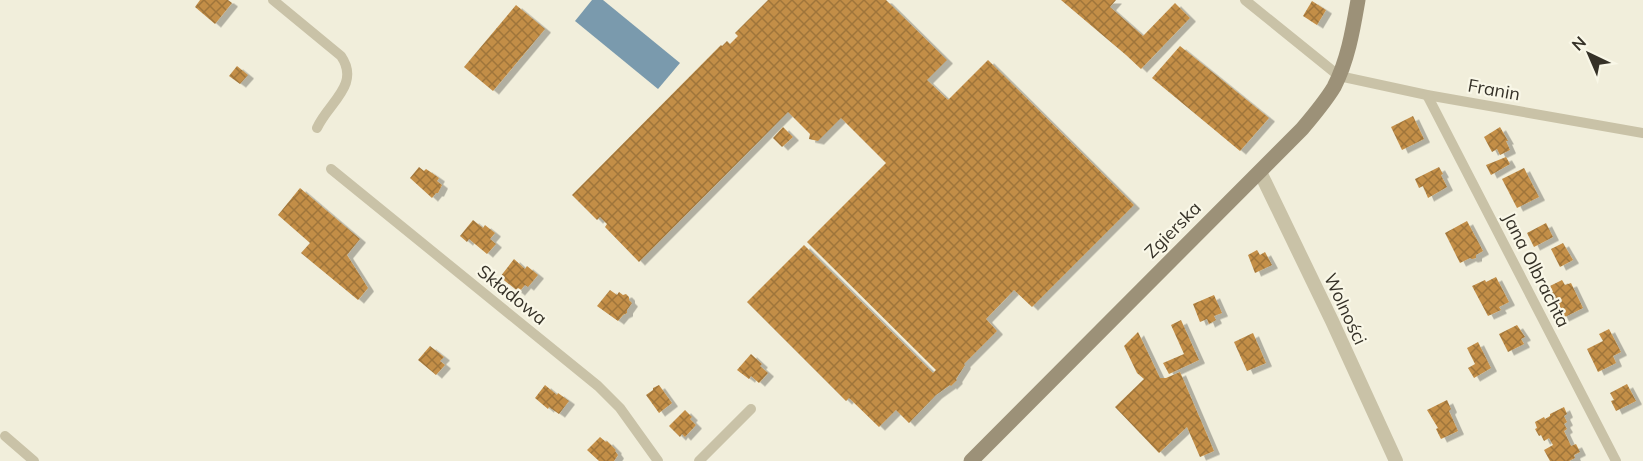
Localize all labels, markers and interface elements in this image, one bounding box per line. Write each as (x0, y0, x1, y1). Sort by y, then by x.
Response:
north arrow (1559, 24, 1619, 84)
text: N (1567, 32, 1590, 55)
street label: Franin (1466, 74, 1522, 105)
street label: Zgierska (1140, 197, 1206, 263)
street label: Jana Olbrachta (1498, 209, 1575, 331)
street label: Składowa (473, 260, 552, 330)
street label: Wolności (1319, 269, 1372, 348)

